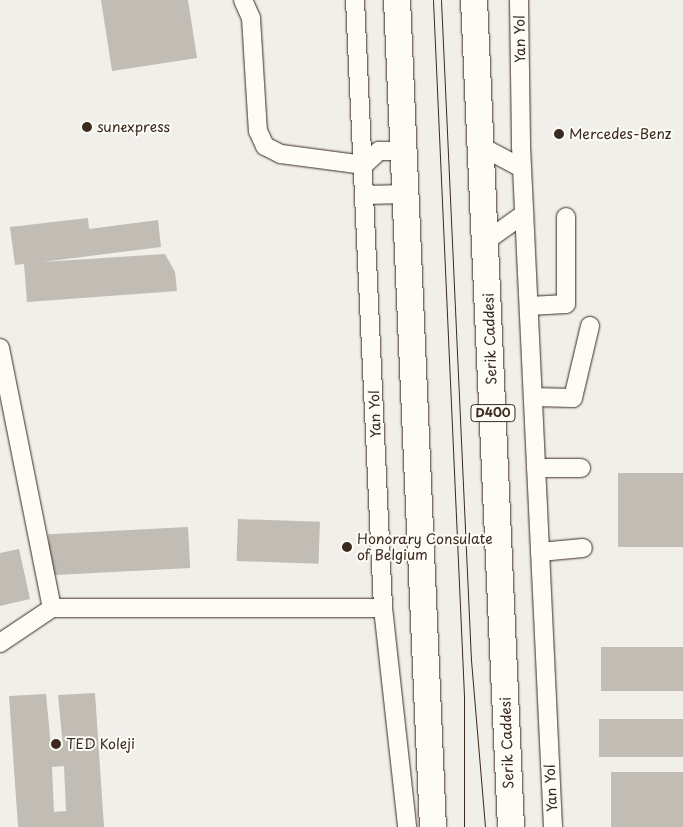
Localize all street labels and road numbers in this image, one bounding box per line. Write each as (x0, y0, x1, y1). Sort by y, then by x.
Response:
street label: Yan Yol (511, 15, 529, 63)
street label: Serik Caddesi (480, 293, 500, 385)
street label: Yan Yol (366, 390, 384, 438)
road number: D400 (469, 403, 517, 422)
street label: Serik Caddesi (497, 697, 517, 789)
street label: Yan Yol (541, 764, 561, 812)

